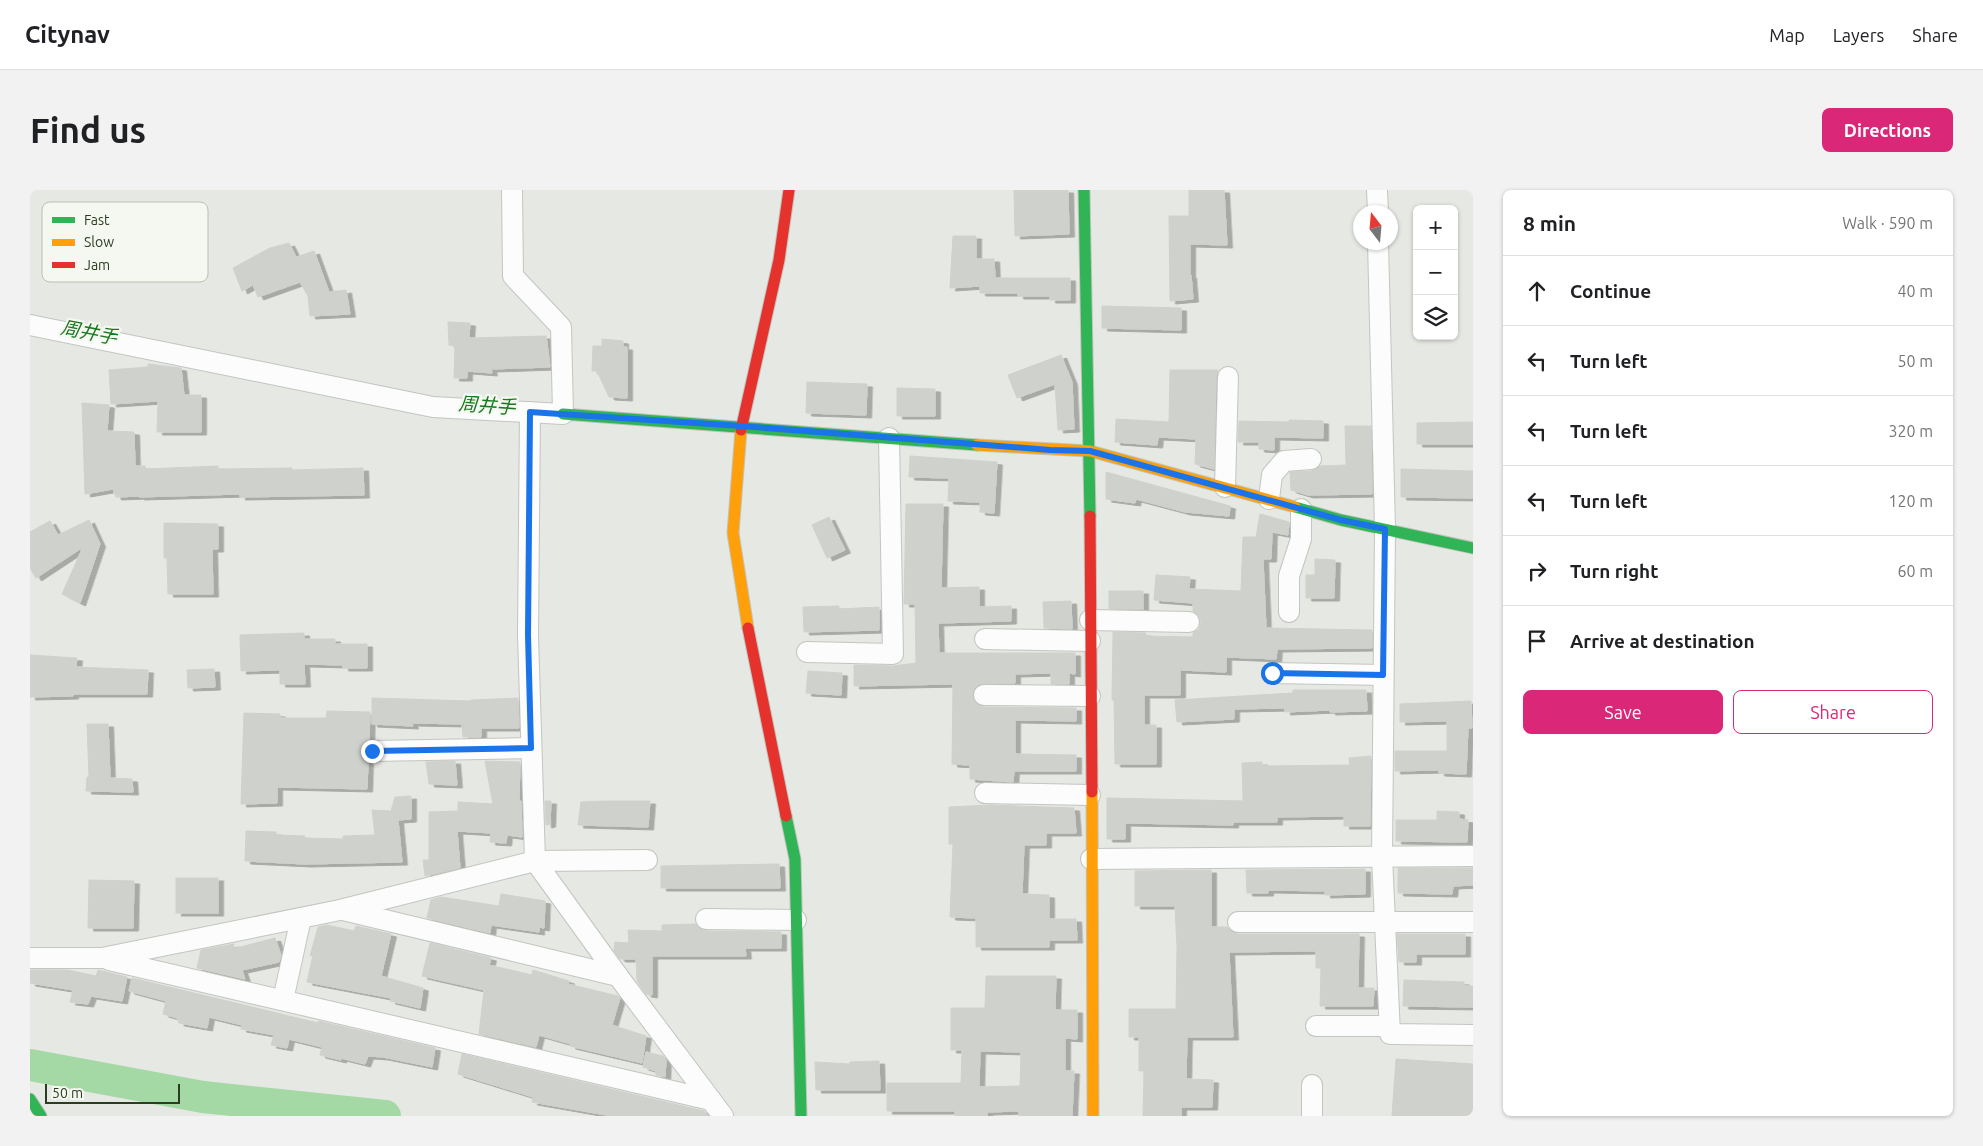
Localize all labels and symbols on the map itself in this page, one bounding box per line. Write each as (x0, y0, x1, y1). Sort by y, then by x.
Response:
legend (42, 202, 208, 282)
north arrow (1353, 205, 1398, 250)
text: Fast (84, 212, 110, 228)
text: Slow (84, 234, 114, 250)
text: Jam (84, 257, 110, 273)
water label: 周井手 (59, 316, 120, 348)
water label: 周井手 (458, 392, 517, 418)
route start (1261, 662, 1284, 685)
route end (361, 740, 384, 763)
scale bar (45, 1081, 180, 1104)

